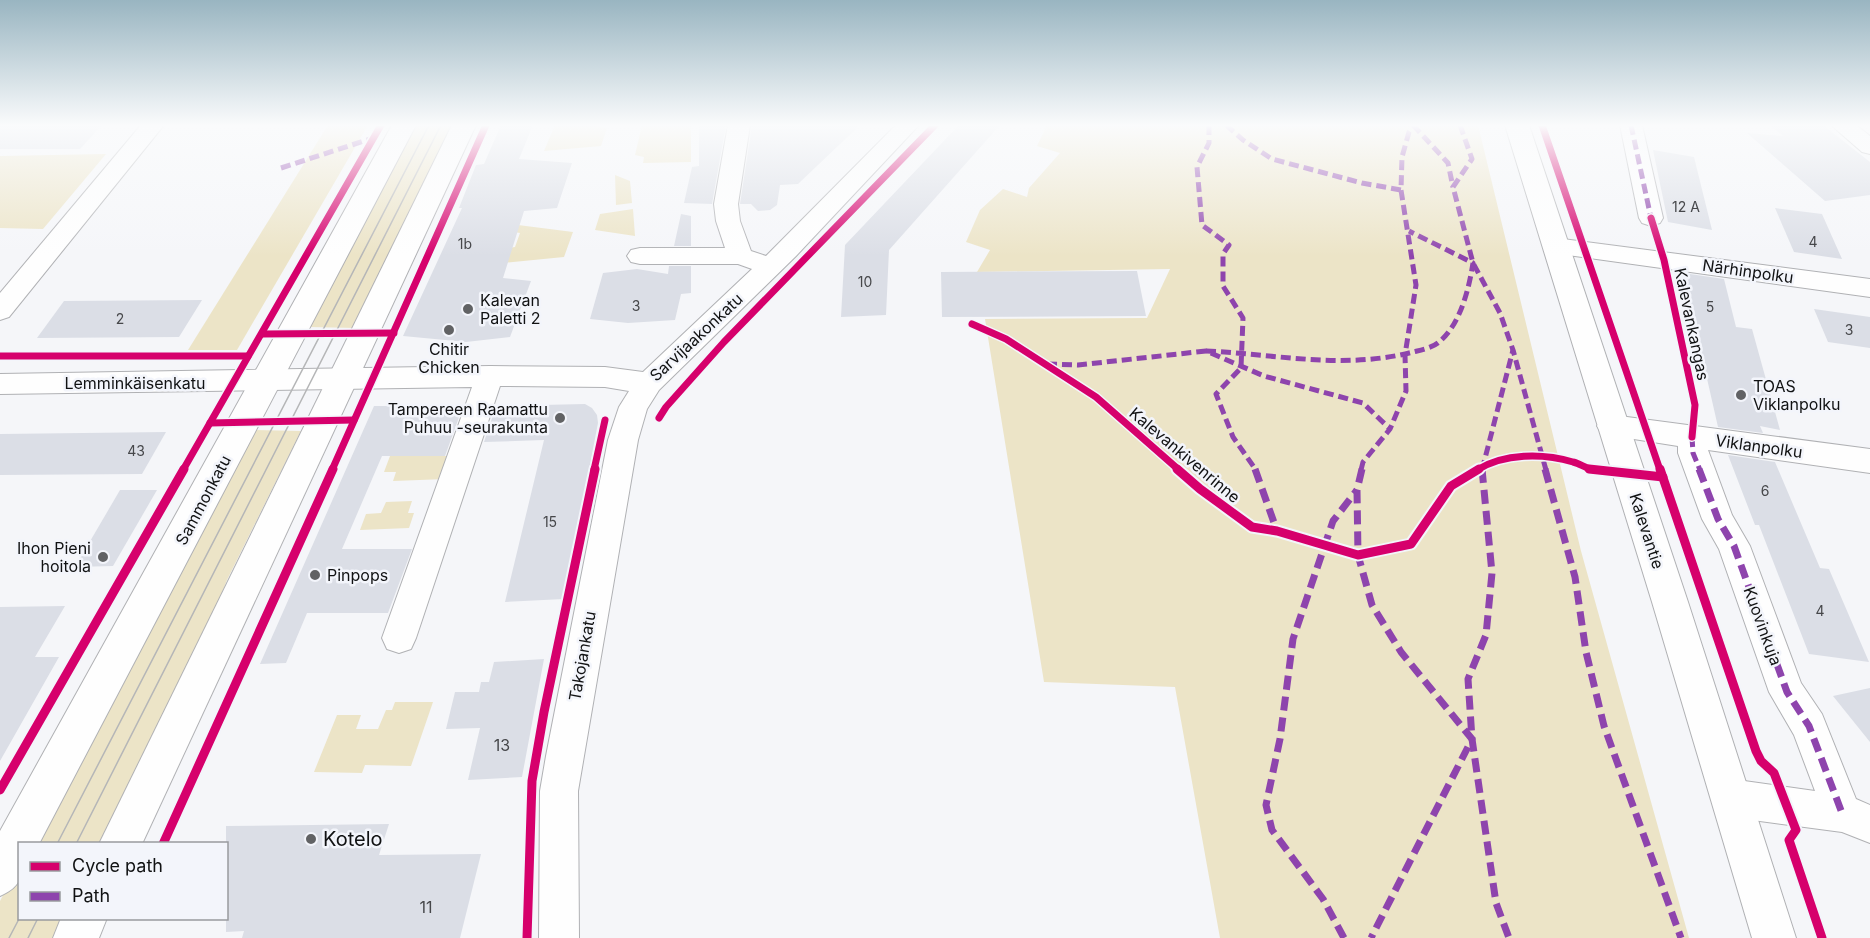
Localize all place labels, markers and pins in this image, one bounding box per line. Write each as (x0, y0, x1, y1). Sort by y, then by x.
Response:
place label: Kalevan Paletti 2 (480, 290, 541, 328)
marker: Kalevan Paletti 2 (461, 302, 475, 316)
marker: Chitir Chicken (442, 323, 456, 337)
place label: Chitir Chicken (418, 339, 480, 377)
place label: TOAS Viklanpolku (1753, 376, 1841, 414)
marker: TOAS Viklanpolku (1734, 388, 1748, 402)
place label: Tampereen Raamattu Puhuu -seurakunta (388, 399, 548, 437)
marker: Tampereen Raamattu Puhuu -seurakunta (553, 411, 567, 425)
place label: Ihon Pieni hoitola (17, 538, 91, 576)
marker: Ihon Pieni hoitola (96, 550, 110, 564)
place label: Pinpops (327, 565, 388, 585)
marker: Pinpops (308, 568, 322, 582)
place label: Kotelo (323, 827, 382, 851)
marker: Kotelo (304, 832, 318, 846)

